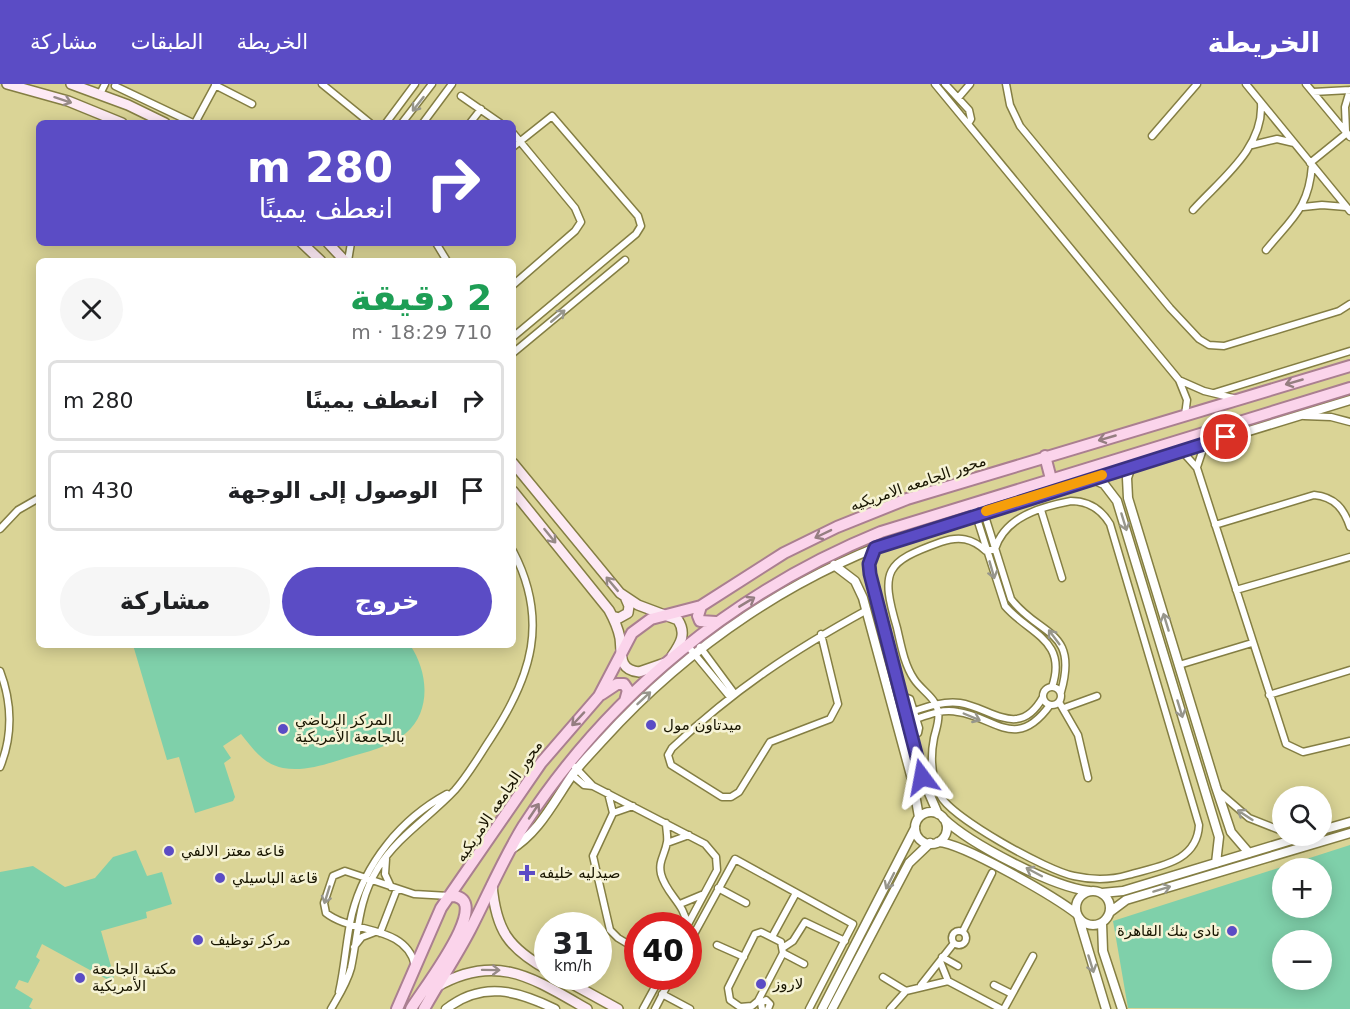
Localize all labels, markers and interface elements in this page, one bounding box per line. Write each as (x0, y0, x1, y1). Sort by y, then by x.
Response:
text: الخريطة (1208, 26, 1320, 59)
text: مشاركة (30, 30, 98, 54)
text: الطبقات (131, 30, 203, 54)
text: الخريطة (236, 30, 308, 54)
one-way arrow (54, 95, 73, 106)
one-way arrow (411, 95, 424, 111)
text: 280 m (247, 143, 393, 192)
icon: right (414, 144, 492, 222)
text: انعطف يمينًا (259, 193, 393, 224)
text: 2 دقيقة (350, 277, 492, 318)
button: close (60, 278, 123, 341)
one-way arrow (550, 309, 566, 322)
text: 710 m · 18:29 (351, 320, 492, 344)
one-way arrow (1285, 377, 1304, 388)
icon: right (456, 384, 489, 417)
text: 280 m (63, 388, 133, 413)
text: انعطف يمينًا (305, 388, 438, 413)
pin (1200, 411, 1251, 462)
icon: arrive (1209, 420, 1242, 453)
one-way arrow (1098, 433, 1117, 444)
street label: محور الجامعه الامريكيه (848, 451, 988, 515)
icon: arrive (456, 474, 489, 507)
text: 430 m (63, 478, 133, 503)
text: الوصول إلى الوجهة (228, 478, 438, 503)
one-way arrow (1119, 512, 1130, 531)
one-way arrow (543, 528, 556, 544)
one-way arrow (815, 529, 833, 540)
one-way arrow (987, 560, 998, 579)
button: مشاركة (60, 567, 270, 636)
button: خروج (282, 567, 492, 636)
one-way arrow (606, 576, 619, 592)
one-way arrow (738, 596, 755, 609)
one-way arrow (1160, 613, 1171, 632)
one-way arrow (1048, 629, 1061, 645)
one-way arrow (637, 690, 652, 705)
one-way arrow (1175, 699, 1186, 718)
place label: المركز الرياضي بالجامعة الأمريكية (295, 711, 405, 746)
one-way arrow (571, 711, 585, 726)
one-way arrow (963, 712, 981, 723)
place label: ميدتاون مول (663, 716, 742, 734)
marker: ميدتاون مول (644, 718, 658, 732)
marker: المركز الرياضي بالجامعة الأمريكية (276, 722, 290, 736)
street label: محور الجامعه الامريكيه (452, 737, 546, 865)
position arrow (890, 745, 954, 809)
map controls (1272, 786, 1332, 990)
button: search (1272, 786, 1332, 846)
one-way arrow (528, 803, 540, 820)
one-way arrow (1237, 809, 1254, 821)
place label: قاعة معتز الالفي (181, 842, 285, 861)
marker: قاعة معتز الالفي (162, 844, 176, 858)
button: + (1272, 858, 1332, 918)
place label: صيدليه خليفه (539, 864, 620, 882)
marker: صيدليه خليفه (520, 866, 534, 880)
one-way arrow (1026, 866, 1044, 877)
place label: قاعة الباسيلي (232, 869, 318, 888)
marker: قاعة الباسيلي (213, 871, 227, 885)
one-way arrow (884, 872, 896, 889)
one-way arrow (1152, 883, 1171, 894)
one-way arrow (320, 885, 331, 904)
speed limit sign: 40 (624, 912, 702, 990)
place label: نادى بنك القاهرة (1117, 922, 1220, 940)
marker: نادى بنك القاهرة (1225, 924, 1239, 938)
text: 31 (552, 926, 594, 961)
button: − (1272, 930, 1332, 990)
place label: مركز توظيف (210, 931, 290, 949)
marker: مركز توظيف (191, 933, 205, 947)
one-way arrow (1086, 954, 1097, 973)
text: km/h (554, 957, 592, 975)
place label: مكتبة الجامعة الأمريكية (92, 960, 177, 995)
one-way arrow (480, 964, 500, 975)
marker: مكتبة الجامعة الأمريكية (73, 971, 87, 985)
place label: لاروز (772, 975, 803, 993)
marker: لاروز (754, 977, 768, 991)

